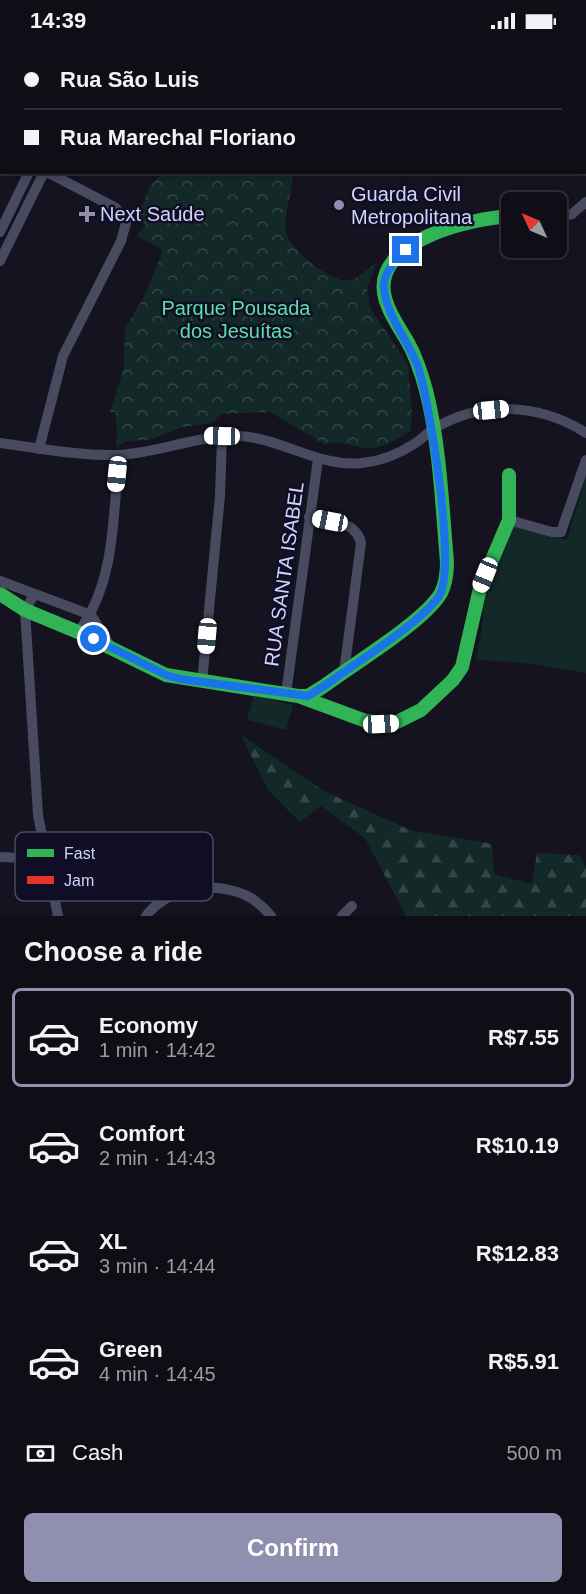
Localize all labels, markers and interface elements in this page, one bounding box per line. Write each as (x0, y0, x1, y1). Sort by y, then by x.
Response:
text: 14:39 (30, 8, 86, 33)
text: Rua São Luis (60, 67, 199, 92)
text: Rua Marechal Floriano (60, 125, 296, 150)
place label: Guarda Civil Metropolitana (351, 183, 473, 228)
north arrow (501, 192, 567, 258)
map controls (501, 192, 567, 258)
marker: Guarda Civil Metropolitana (332, 198, 346, 212)
place label: Next Saúde (100, 203, 205, 225)
marker: Next Saúde (78, 205, 96, 223)
route end (392, 236, 419, 263)
park label: Parque Pousada dos Jesuítas (161, 297, 311, 342)
car (472, 399, 510, 421)
car (204, 427, 240, 445)
car (106, 455, 128, 493)
street label: RUA SANTA ISABEL (260, 480, 308, 668)
car (311, 509, 349, 533)
car (470, 555, 500, 595)
car (196, 617, 218, 655)
route start (80, 625, 107, 652)
car (363, 714, 399, 734)
legend (15, 832, 213, 901)
text: Fast (64, 845, 96, 862)
text: Jam (64, 872, 94, 889)
text: Choose a ride (24, 937, 203, 967)
icon: car (27, 1011, 81, 1065)
text: Economy (99, 1013, 198, 1038)
text: R$7.55 (488, 1025, 559, 1050)
text: 1 min · 14:42 (99, 1039, 216, 1061)
icon: car (27, 1119, 81, 1173)
text: Comfort (99, 1121, 185, 1146)
text: R$10.19 (476, 1133, 559, 1158)
text: 2 min · 14:43 (99, 1147, 216, 1169)
icon: car (27, 1227, 81, 1281)
text: XL (99, 1229, 127, 1254)
text: R$12.83 (476, 1241, 559, 1266)
text: 3 min · 14:44 (99, 1255, 216, 1277)
icon: car (27, 1335, 81, 1389)
text: Green (99, 1337, 163, 1362)
text: R$5.91 (488, 1349, 559, 1374)
text: 4 min · 14:45 (99, 1363, 216, 1385)
icon: cash (24, 1437, 57, 1470)
text: Cash (72, 1440, 123, 1465)
text: 500 m (506, 1442, 562, 1464)
button: Confirm (24, 1513, 562, 1582)

